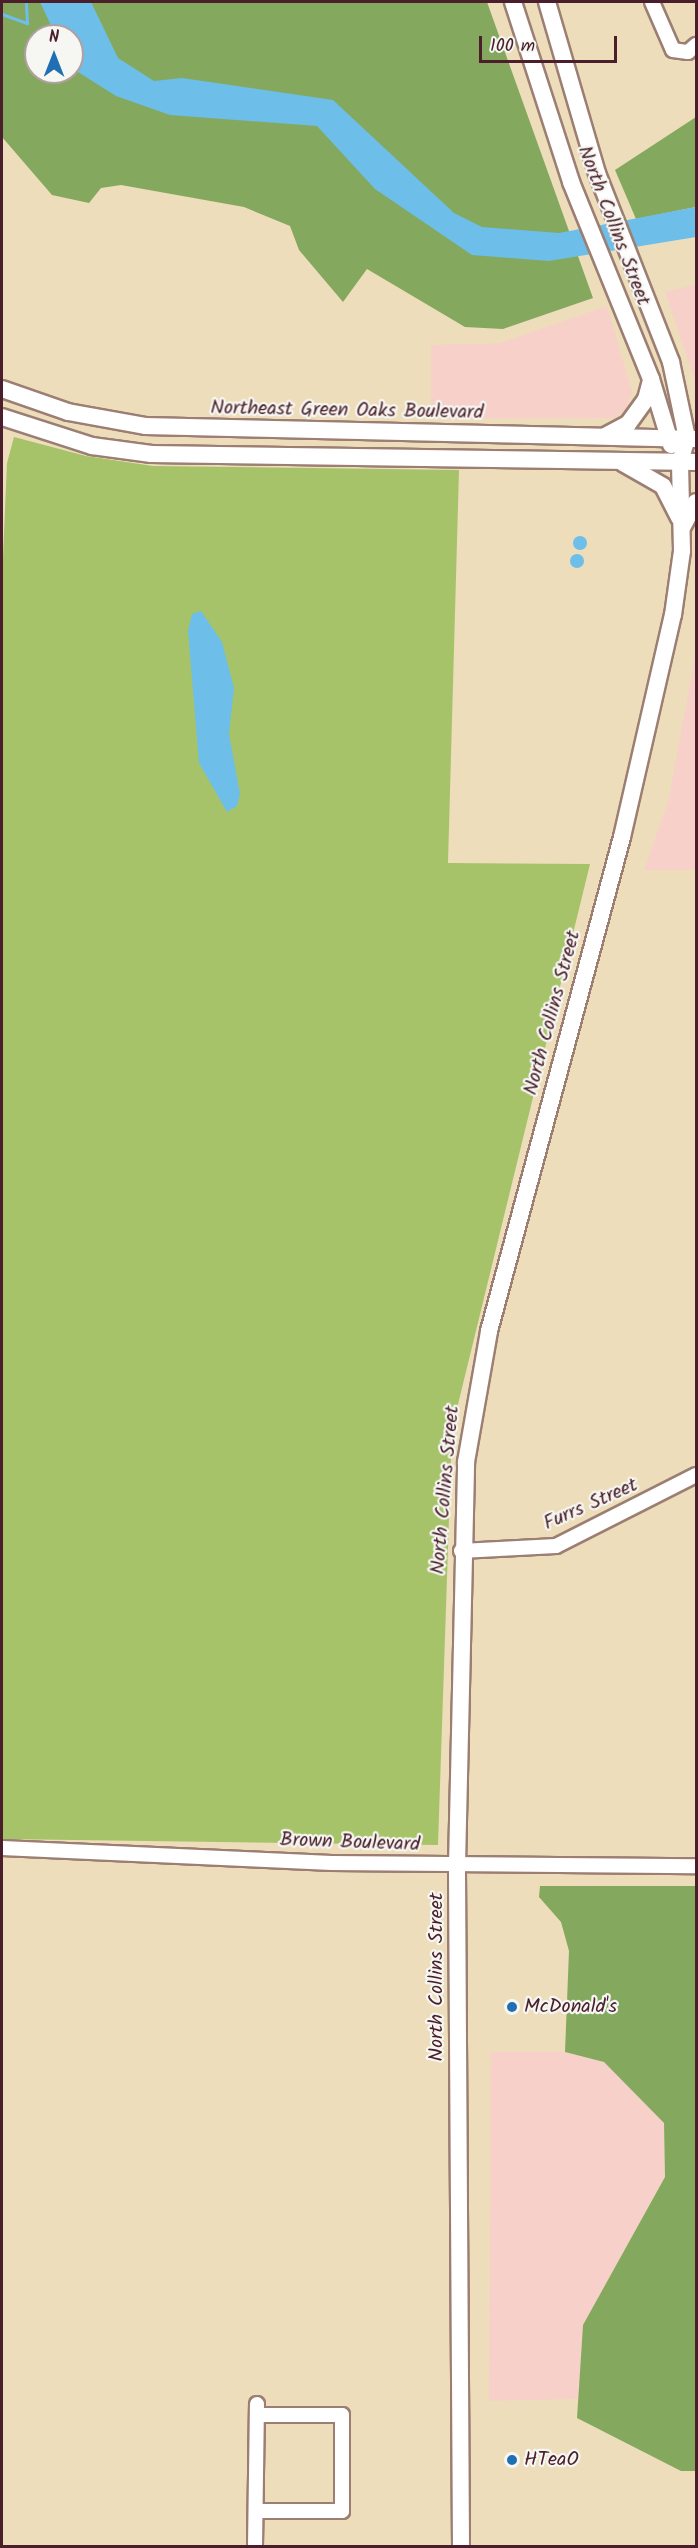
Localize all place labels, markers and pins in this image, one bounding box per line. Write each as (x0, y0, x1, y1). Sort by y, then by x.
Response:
place label: McDonald's (524, 1995, 617, 2019)
marker: McDonald's (505, 2000, 519, 2014)
place label: HTeaO (524, 2448, 579, 2472)
marker: HTeaO (505, 2453, 519, 2467)

